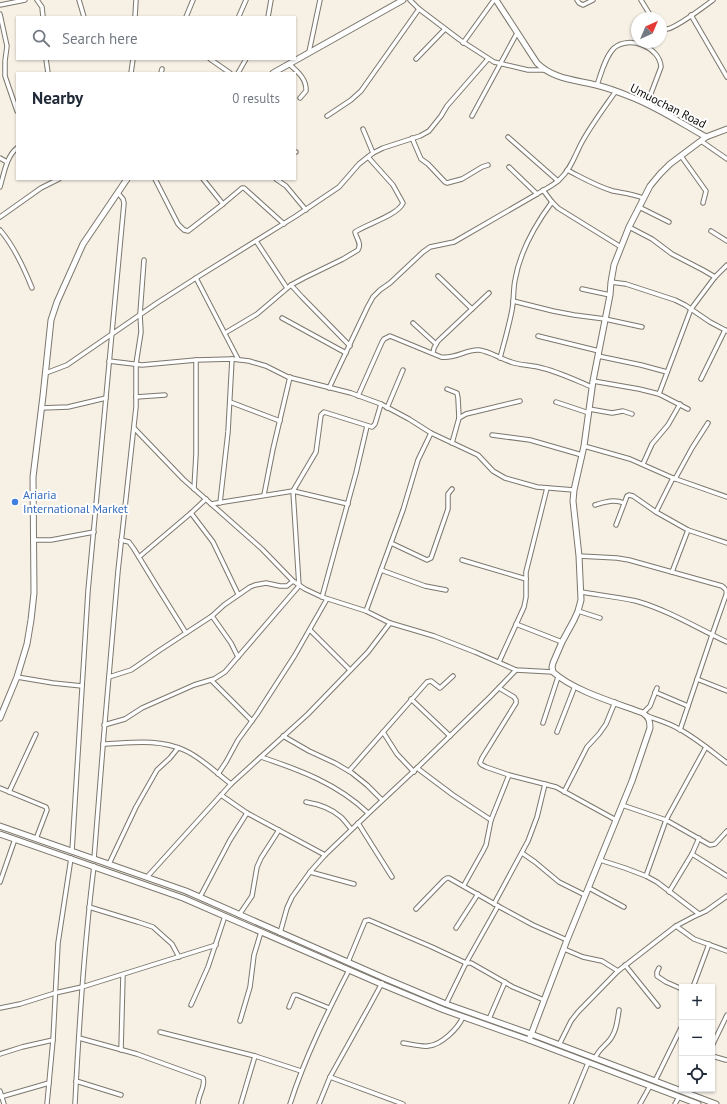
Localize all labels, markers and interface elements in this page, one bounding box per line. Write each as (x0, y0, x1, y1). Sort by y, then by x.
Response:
north arrow (631, 12, 667, 48)
search box (16, 16, 296, 60)
icon: search (30, 27, 52, 49)
text: Search here (62, 29, 138, 48)
street label: Umuochan Road (628, 80, 709, 131)
text: Nearby (32, 87, 83, 109)
text: 0 results (232, 90, 280, 107)
place label: Ariaria International Market (23, 487, 128, 516)
marker: Ariaria International Market (10, 497, 20, 507)
map controls (679, 984, 715, 1092)
button: + (679, 984, 715, 1020)
button: − (679, 1020, 715, 1056)
button: locate (679, 1056, 715, 1092)

